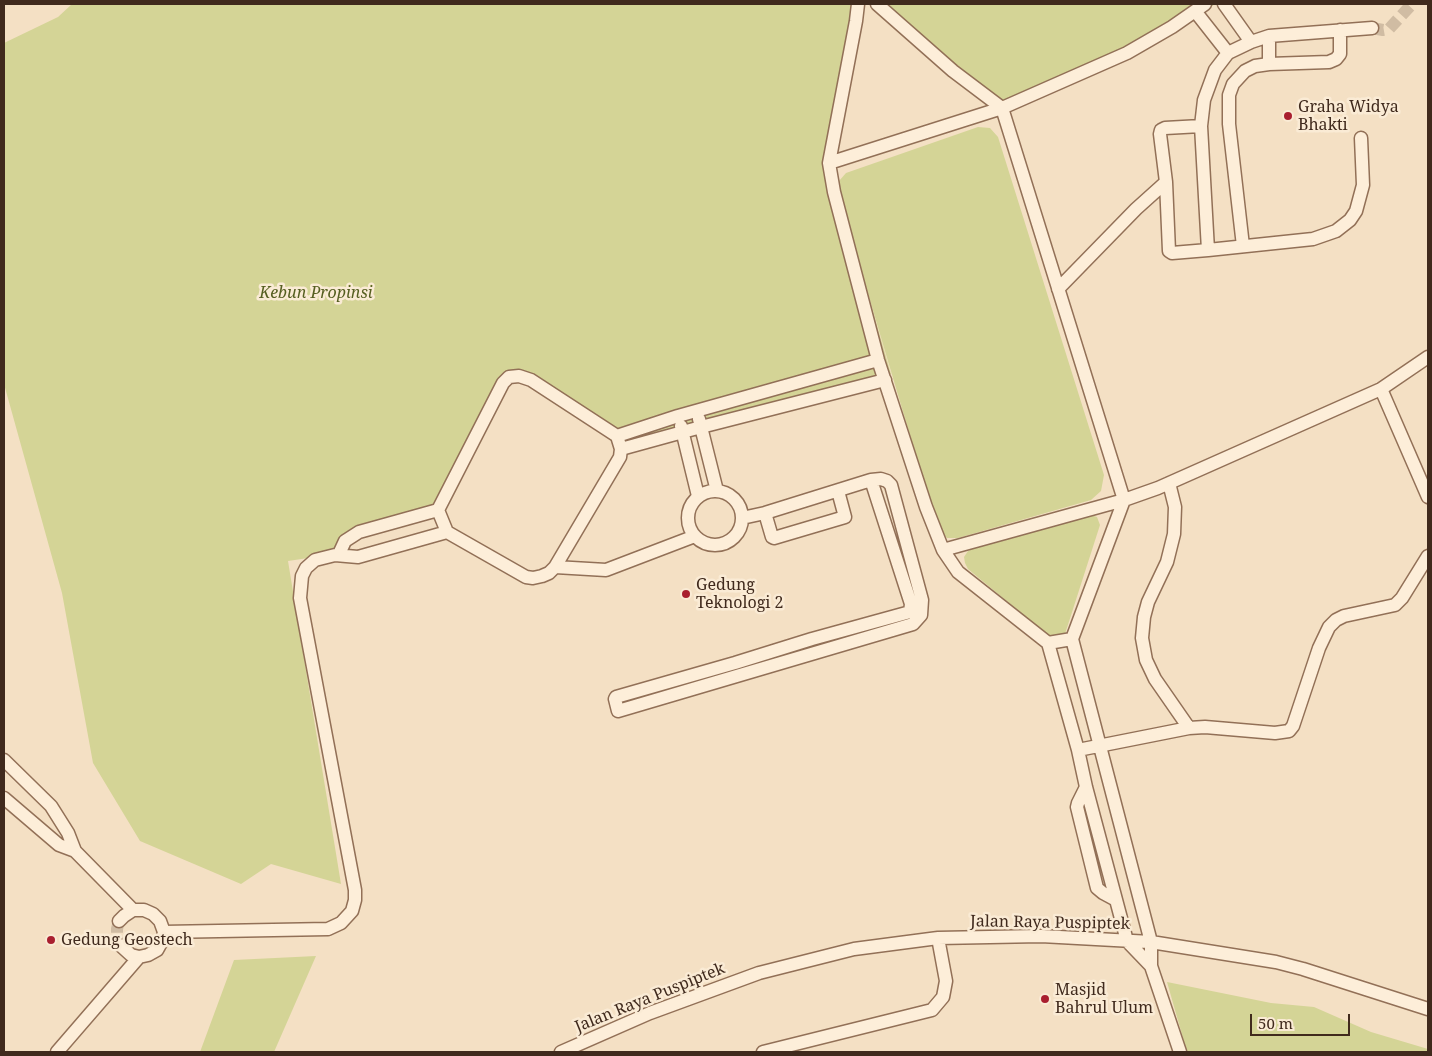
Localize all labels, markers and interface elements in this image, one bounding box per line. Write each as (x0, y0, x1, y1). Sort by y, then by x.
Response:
place label: Graha Widya Bhakti (1298, 97, 1399, 135)
marker: Graha Widya Bhakti (1282, 110, 1294, 122)
park label: Kebun Propinsi (259, 283, 373, 303)
place label: Gedung Teknologi 2 (696, 575, 784, 613)
marker: Gedung Teknologi 2 (680, 588, 692, 600)
street label: Jalan Raya Puspiptek (970, 912, 1130, 934)
place label: Gedung Geostech (61, 930, 193, 950)
marker: Gedung Geostech (45, 934, 57, 946)
street label: Jalan Raya Puspiptek (572, 959, 728, 1037)
place label: Masjid Bahrul Ulum (1055, 980, 1153, 1018)
marker: Masjid Bahrul Ulum (1039, 993, 1051, 1005)
scale bar (1252, 1004, 1352, 1036)
text: 50 m (1258, 1013, 1293, 1033)

